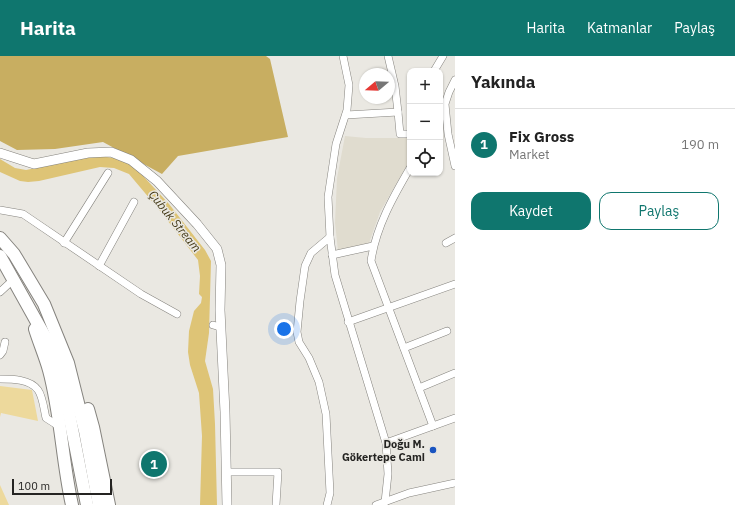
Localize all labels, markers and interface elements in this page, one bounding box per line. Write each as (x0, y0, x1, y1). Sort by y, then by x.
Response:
text: Harita (20, 16, 76, 40)
text: Harita (527, 19, 565, 37)
text: Katmanlar (587, 19, 652, 37)
text: Paylaş (674, 19, 715, 37)
north arrow (359, 68, 395, 104)
map controls (407, 68, 443, 176)
button: + (407, 68, 443, 104)
text: Yakında (471, 71, 535, 93)
button: − (407, 104, 443, 140)
text: Fix Gross (509, 127, 574, 146)
text: 1 (480, 136, 488, 153)
text: 190 m (681, 136, 719, 153)
button: locate (407, 140, 443, 176)
text: Market (509, 146, 550, 163)
water label: Çubuk Stream (146, 187, 204, 255)
button: Kaydet (471, 192, 591, 230)
button: Paylaş (599, 192, 719, 230)
your location (274, 319, 294, 339)
place label: Doğu M. Gökertepe Cami (342, 437, 425, 464)
marker: Doğu M. Gökertepe Cami (428, 445, 438, 455)
pin: 1 (141, 449, 167, 479)
scale bar (12, 477, 112, 496)
text: 100 m (18, 479, 50, 493)

